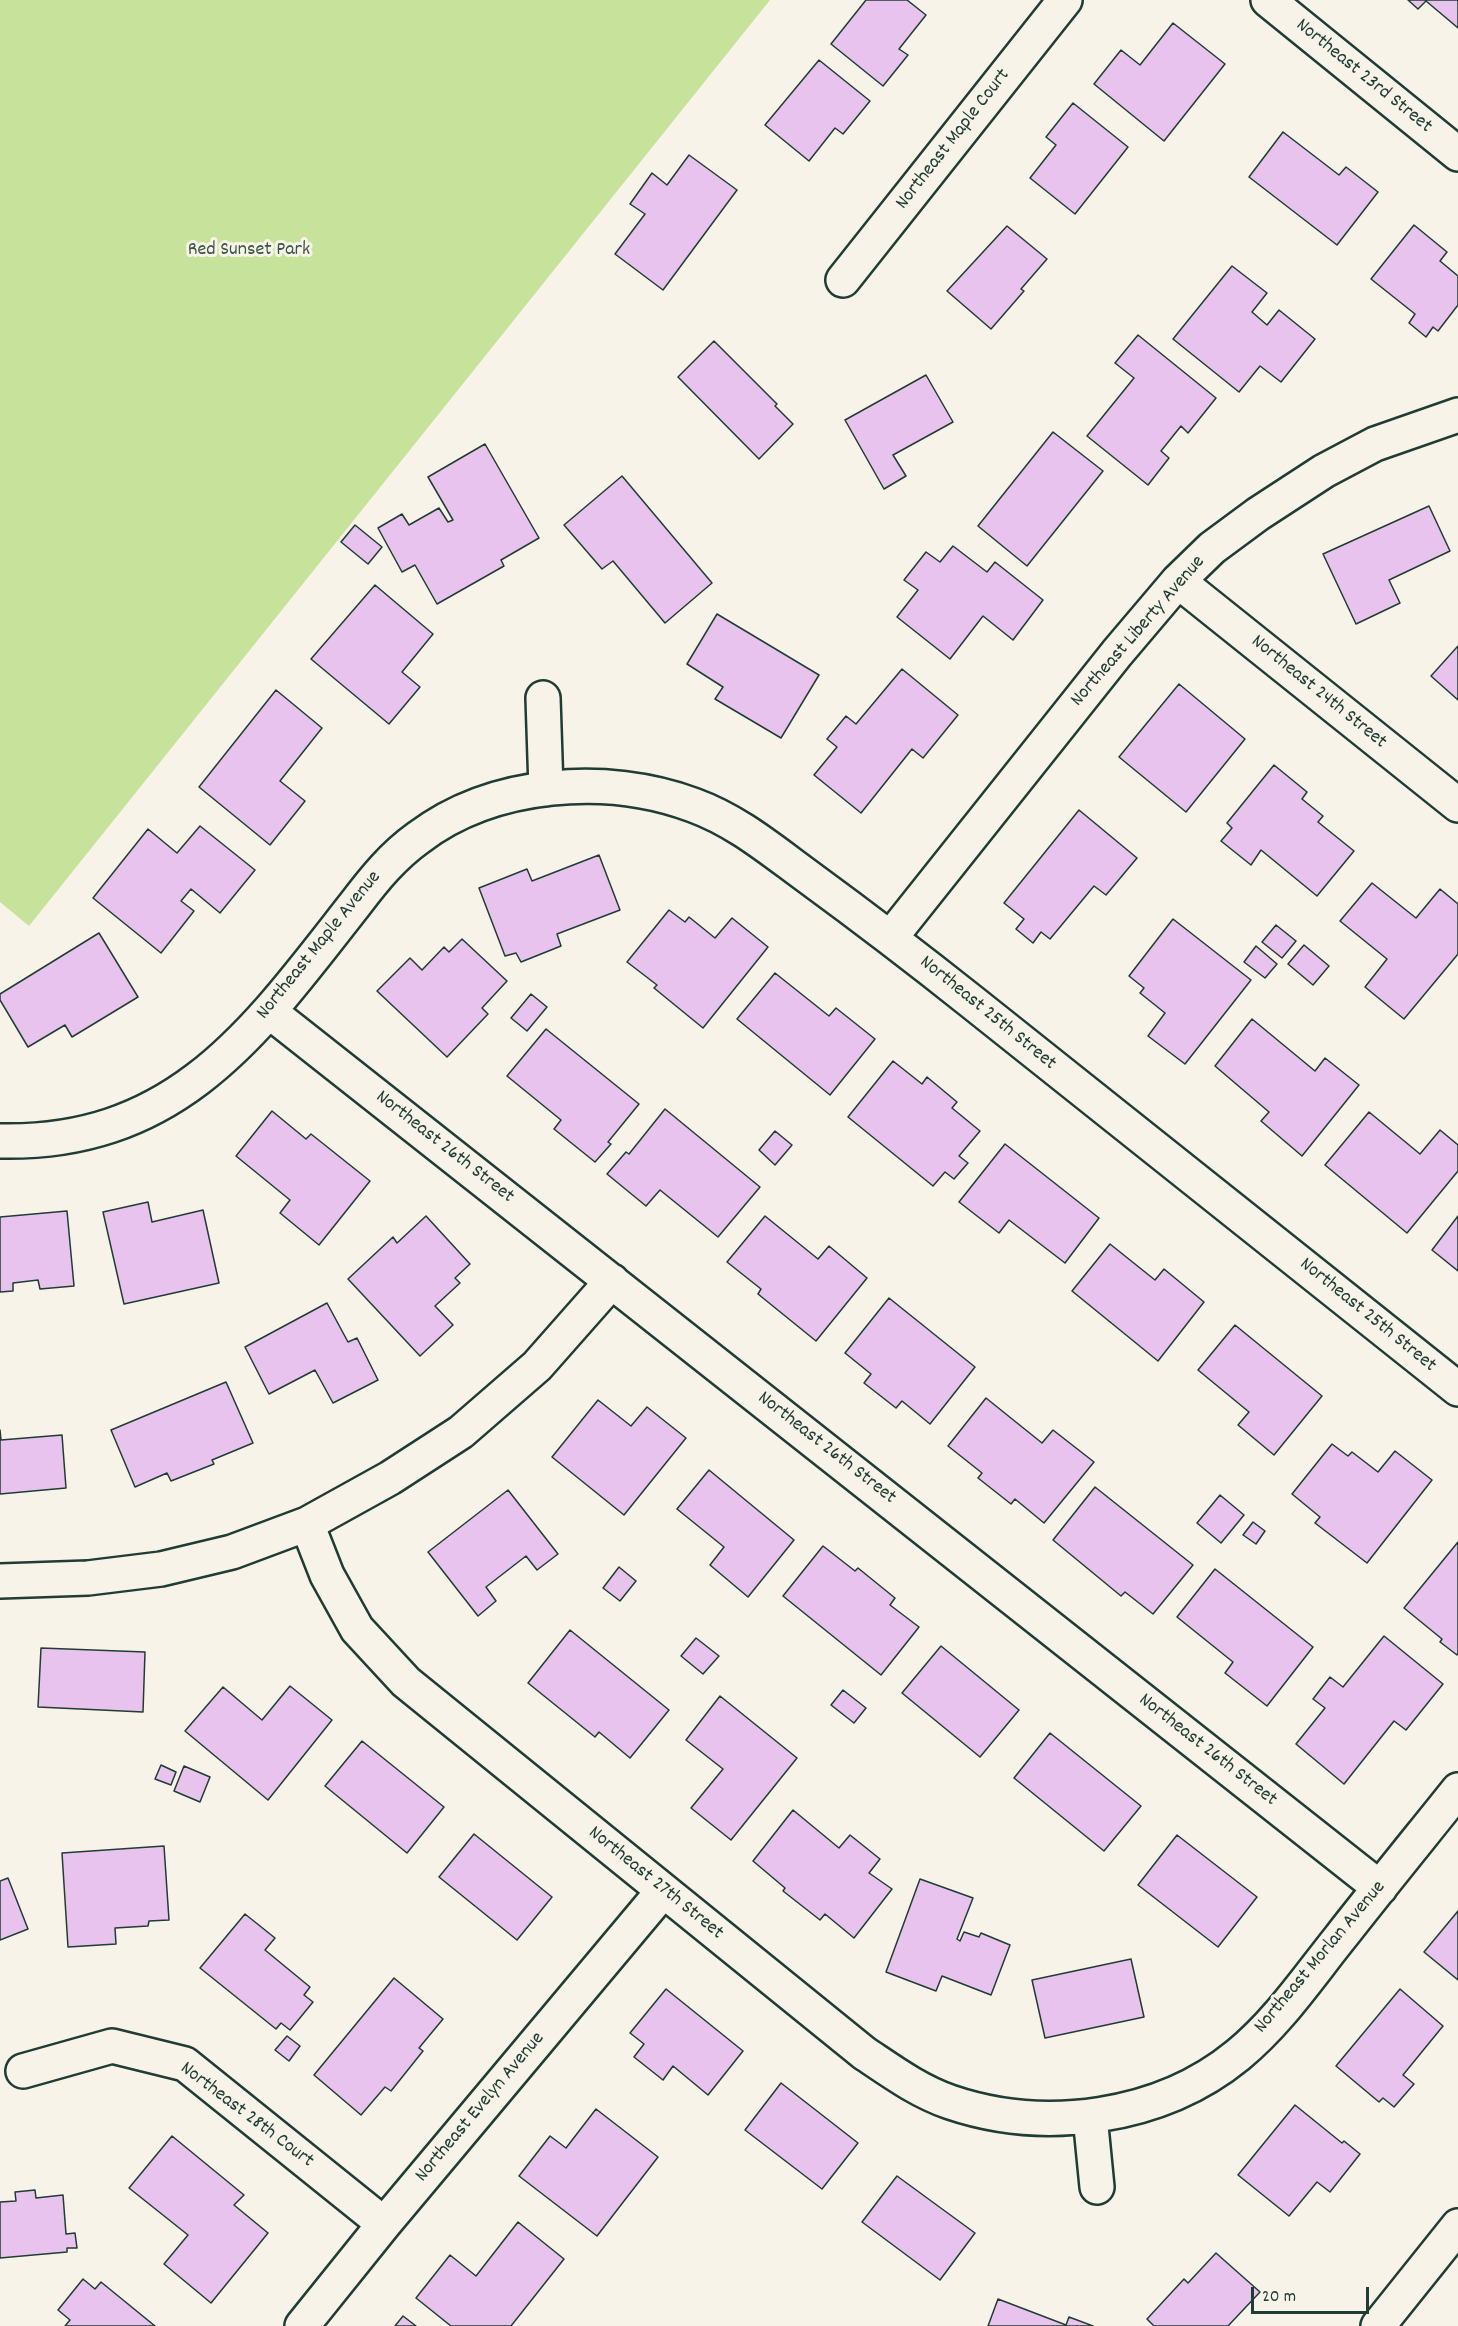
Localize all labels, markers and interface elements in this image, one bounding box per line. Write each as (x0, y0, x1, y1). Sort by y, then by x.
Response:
street label: Northeast 23rd Street (1290, 15, 1436, 139)
street label: Northeast Maple Court (892, 65, 1016, 215)
park label: Red Sunset Park (188, 239, 310, 263)
street label: Northeast Liberty Avenue (1067, 551, 1211, 713)
street label: Northeast 24th Street (1245, 631, 1391, 755)
street label: Northeast Maple Avenue (253, 867, 387, 1025)
street label: Northeast 25th Street (914, 951, 1060, 1077)
street label: Northeast 26th Street (370, 1086, 518, 1210)
street label: Northeast 25th Street (1294, 1253, 1440, 1379)
street label: Northeast 26th Street (752, 1387, 900, 1511)
street label: Northeast 26th Street (1133, 1689, 1281, 1813)
street label: Northeast 27th Street (582, 1822, 728, 1946)
street label: Northeast Morlan Avenue (1250, 1877, 1392, 2039)
street label: Northeast Evelyn Avenue (411, 2028, 551, 2188)
street label: Northeast 28th Court (174, 2058, 318, 2174)
scale bar (1254, 2275, 1372, 2313)
text: 20 m (1262, 2285, 1296, 2310)

